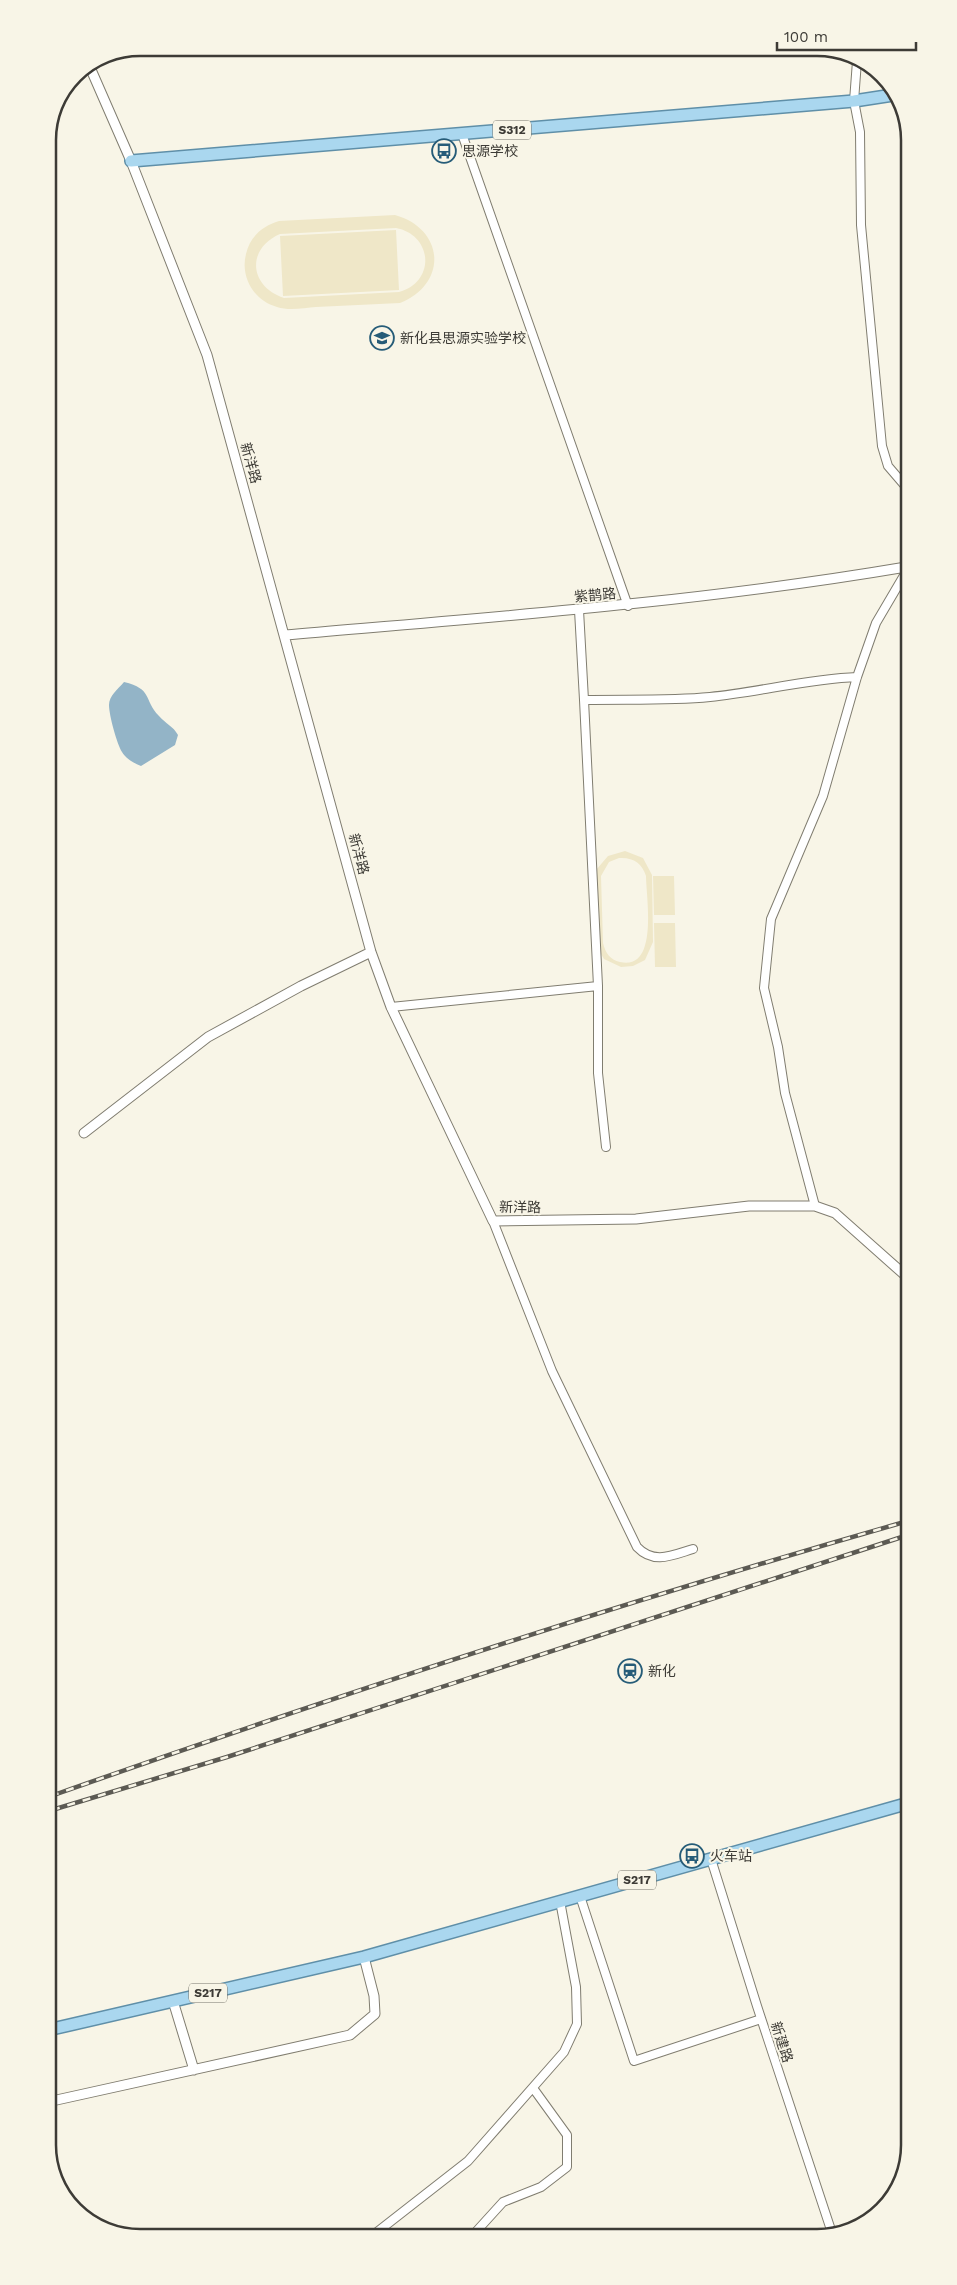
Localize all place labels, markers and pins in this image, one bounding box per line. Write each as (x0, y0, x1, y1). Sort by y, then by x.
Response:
bus stop icon: 思源学校 (431, 138, 457, 164)
place label: 思源学校 (462, 143, 518, 159)
school or university icon: 新化县思源实验学校 (369, 325, 395, 351)
place label: 新化县思源实验学校 (400, 330, 526, 346)
station icon: 新化 (617, 1658, 643, 1684)
place label: 新化 (648, 1663, 676, 1679)
bus stop icon: 火车站 (679, 1843, 705, 1869)
place label: 火车站 (710, 1848, 752, 1864)

